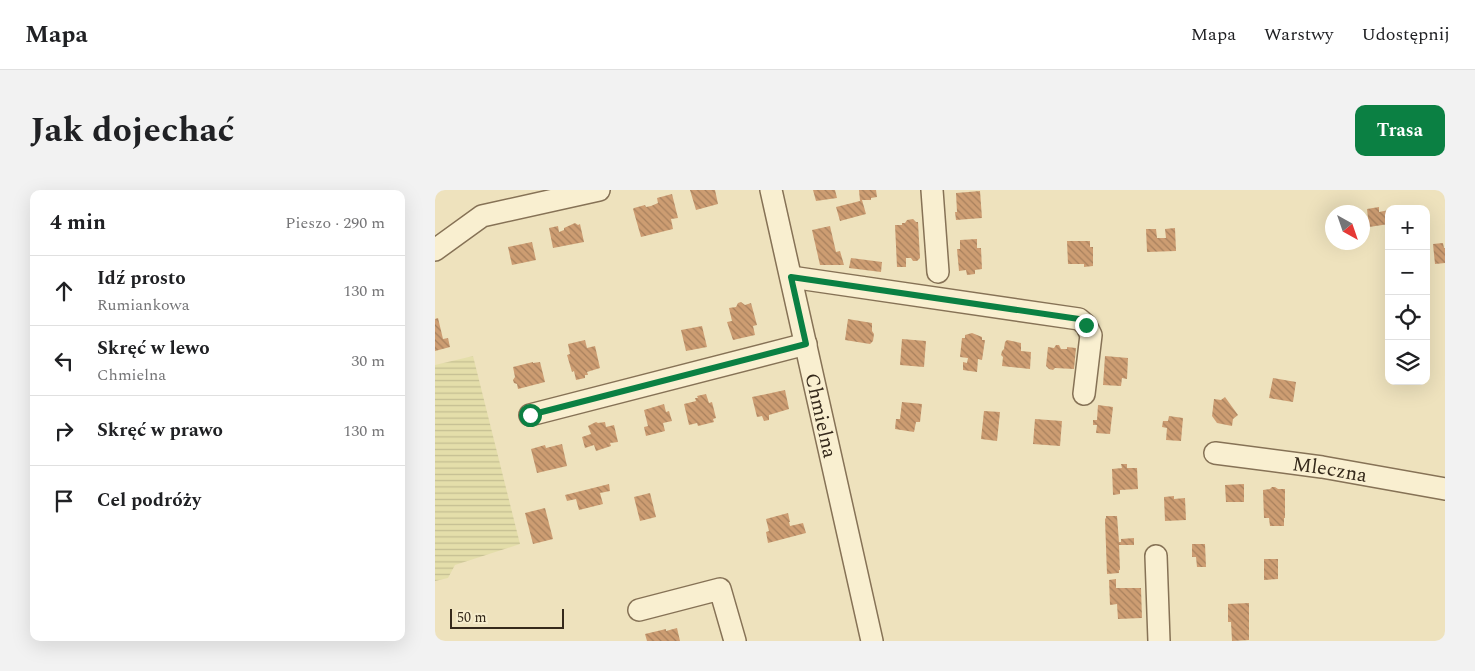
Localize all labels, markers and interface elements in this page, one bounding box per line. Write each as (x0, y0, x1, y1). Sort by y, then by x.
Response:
text: Mapa (25, 17, 88, 53)
text: Mapa (1191, 21, 1236, 48)
text: Warstwy (1264, 21, 1333, 48)
text: Udostępnij (1361, 21, 1450, 48)
text: Jak dojechać (30, 104, 234, 157)
button: Trasa (1355, 105, 1445, 156)
north arrow (1325, 205, 1370, 250)
map controls (1385, 205, 1430, 385)
button: + (1385, 205, 1430, 250)
text: 4 min (50, 207, 106, 239)
text: Pieszo · 290 m (285, 211, 385, 235)
button: − (1385, 250, 1430, 295)
text: Idź prosto (97, 264, 186, 293)
icon: ahead (50, 277, 78, 305)
text: 130 m (343, 279, 385, 303)
text: Rumiankowa (97, 293, 190, 317)
button: locate (1385, 295, 1430, 340)
route end (1075, 314, 1098, 337)
text: Skręć w lewo (97, 334, 210, 363)
button: layers (1385, 340, 1430, 385)
icon: left (50, 347, 78, 375)
text: 30 m (351, 349, 385, 373)
text: Chmielna (97, 363, 166, 387)
street label: Chmielna (796, 370, 845, 461)
route start (519, 404, 542, 427)
text: Skręć w prawo (97, 416, 223, 445)
icon: right (50, 417, 78, 445)
text: 130 m (343, 419, 385, 443)
street label: Mleczna (1291, 449, 1370, 491)
text: Cel podróży (97, 486, 201, 515)
icon: arrive (50, 487, 78, 515)
scale bar (450, 606, 564, 629)
text: 50 m (457, 607, 487, 628)

